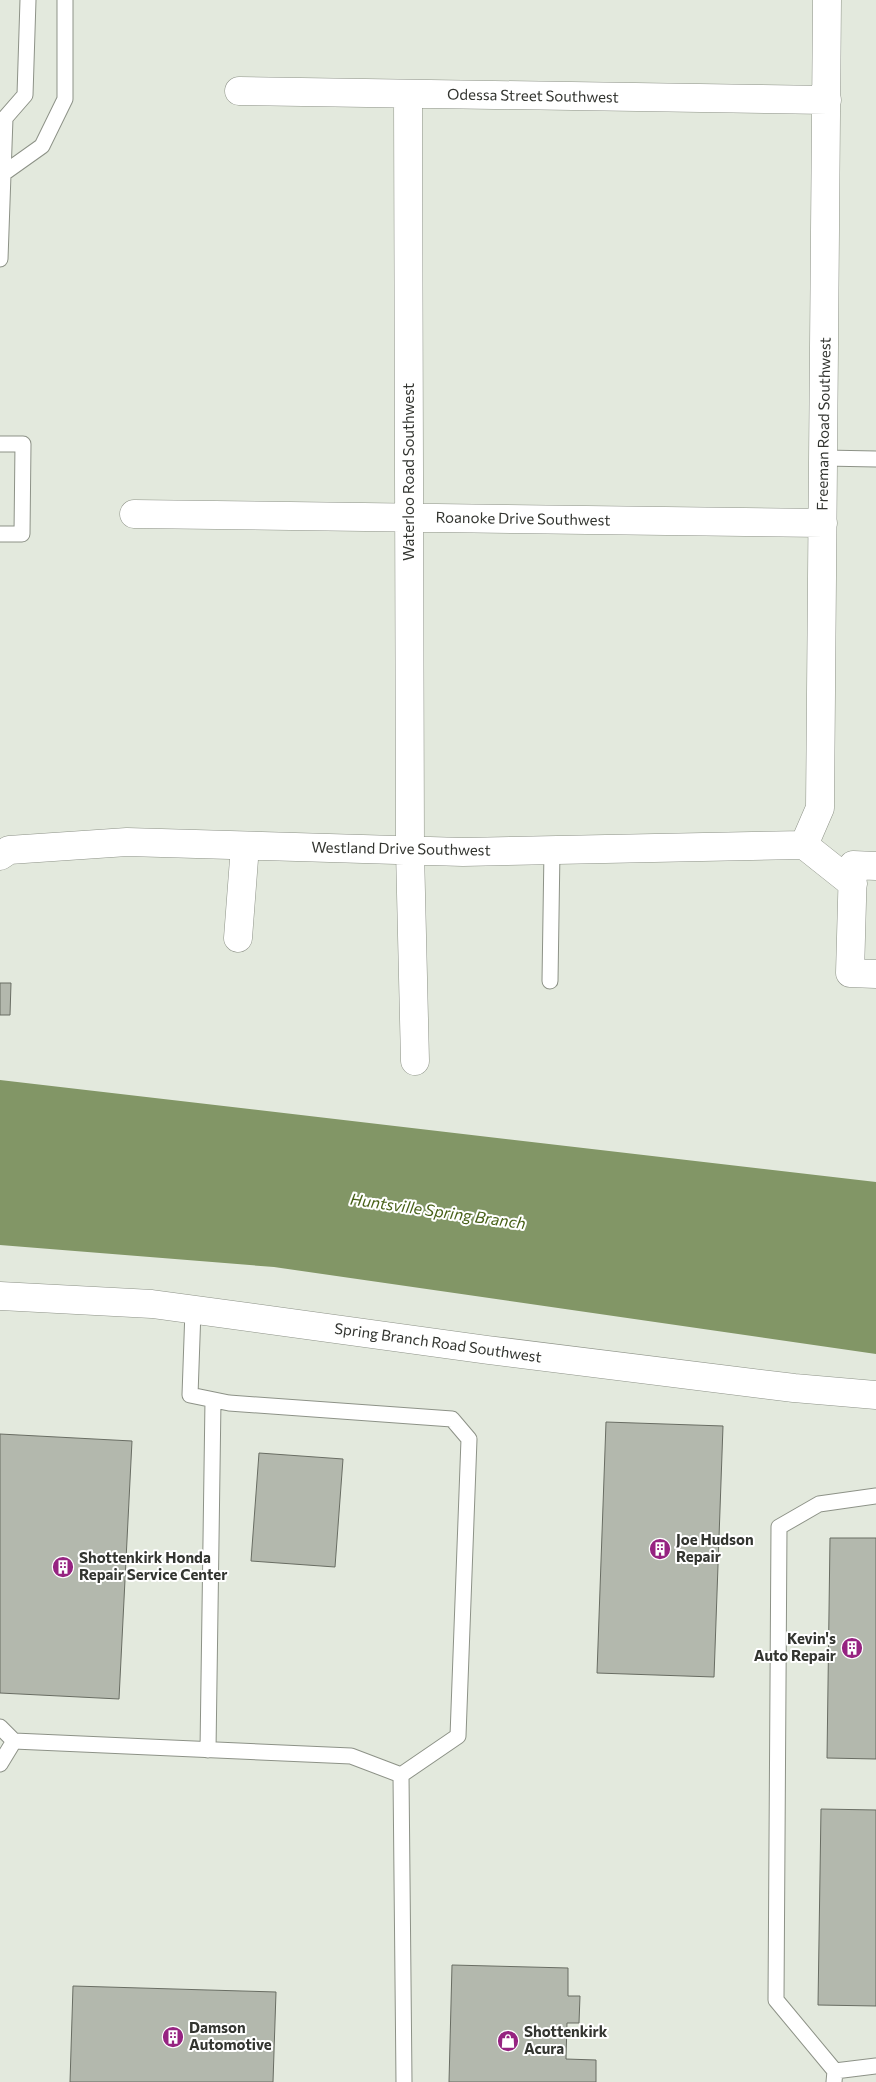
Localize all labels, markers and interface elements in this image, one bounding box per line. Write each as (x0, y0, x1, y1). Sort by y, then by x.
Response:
street label: Odessa Street Southwest (447, 85, 619, 105)
street label: Freeman Road Southwest (812, 337, 834, 511)
street label: Waterloo Road Southwest (399, 383, 417, 561)
street label: Roanoke Drive Southwest (435, 507, 611, 529)
street label: Westland Drive Southwest (311, 837, 491, 859)
water label: Huntsville Spring Branch (349, 1189, 527, 1232)
street label: Spring Branch Road Southwest (333, 1319, 543, 1365)
place label: Joe Hudson Repair (676, 1530, 754, 1565)
building icon: Joe Hudson Repair (648, 1537, 672, 1561)
place label: Shottenkirk Honda Repair Service Center (79, 1548, 227, 1583)
building icon: Shottenkirk Honda Repair Service Center (51, 1555, 75, 1579)
place label: Kevin's Auto Repair (754, 1629, 836, 1664)
building icon: Kevin's Auto Repair (840, 1636, 864, 1660)
place label: Damson Automotive (189, 2018, 272, 2053)
place label: Shottenkirk Acura (524, 2022, 608, 2057)
building icon: Damson Automotive (161, 2025, 185, 2049)
shop icon: Shottenkirk Acura (496, 2029, 520, 2053)

